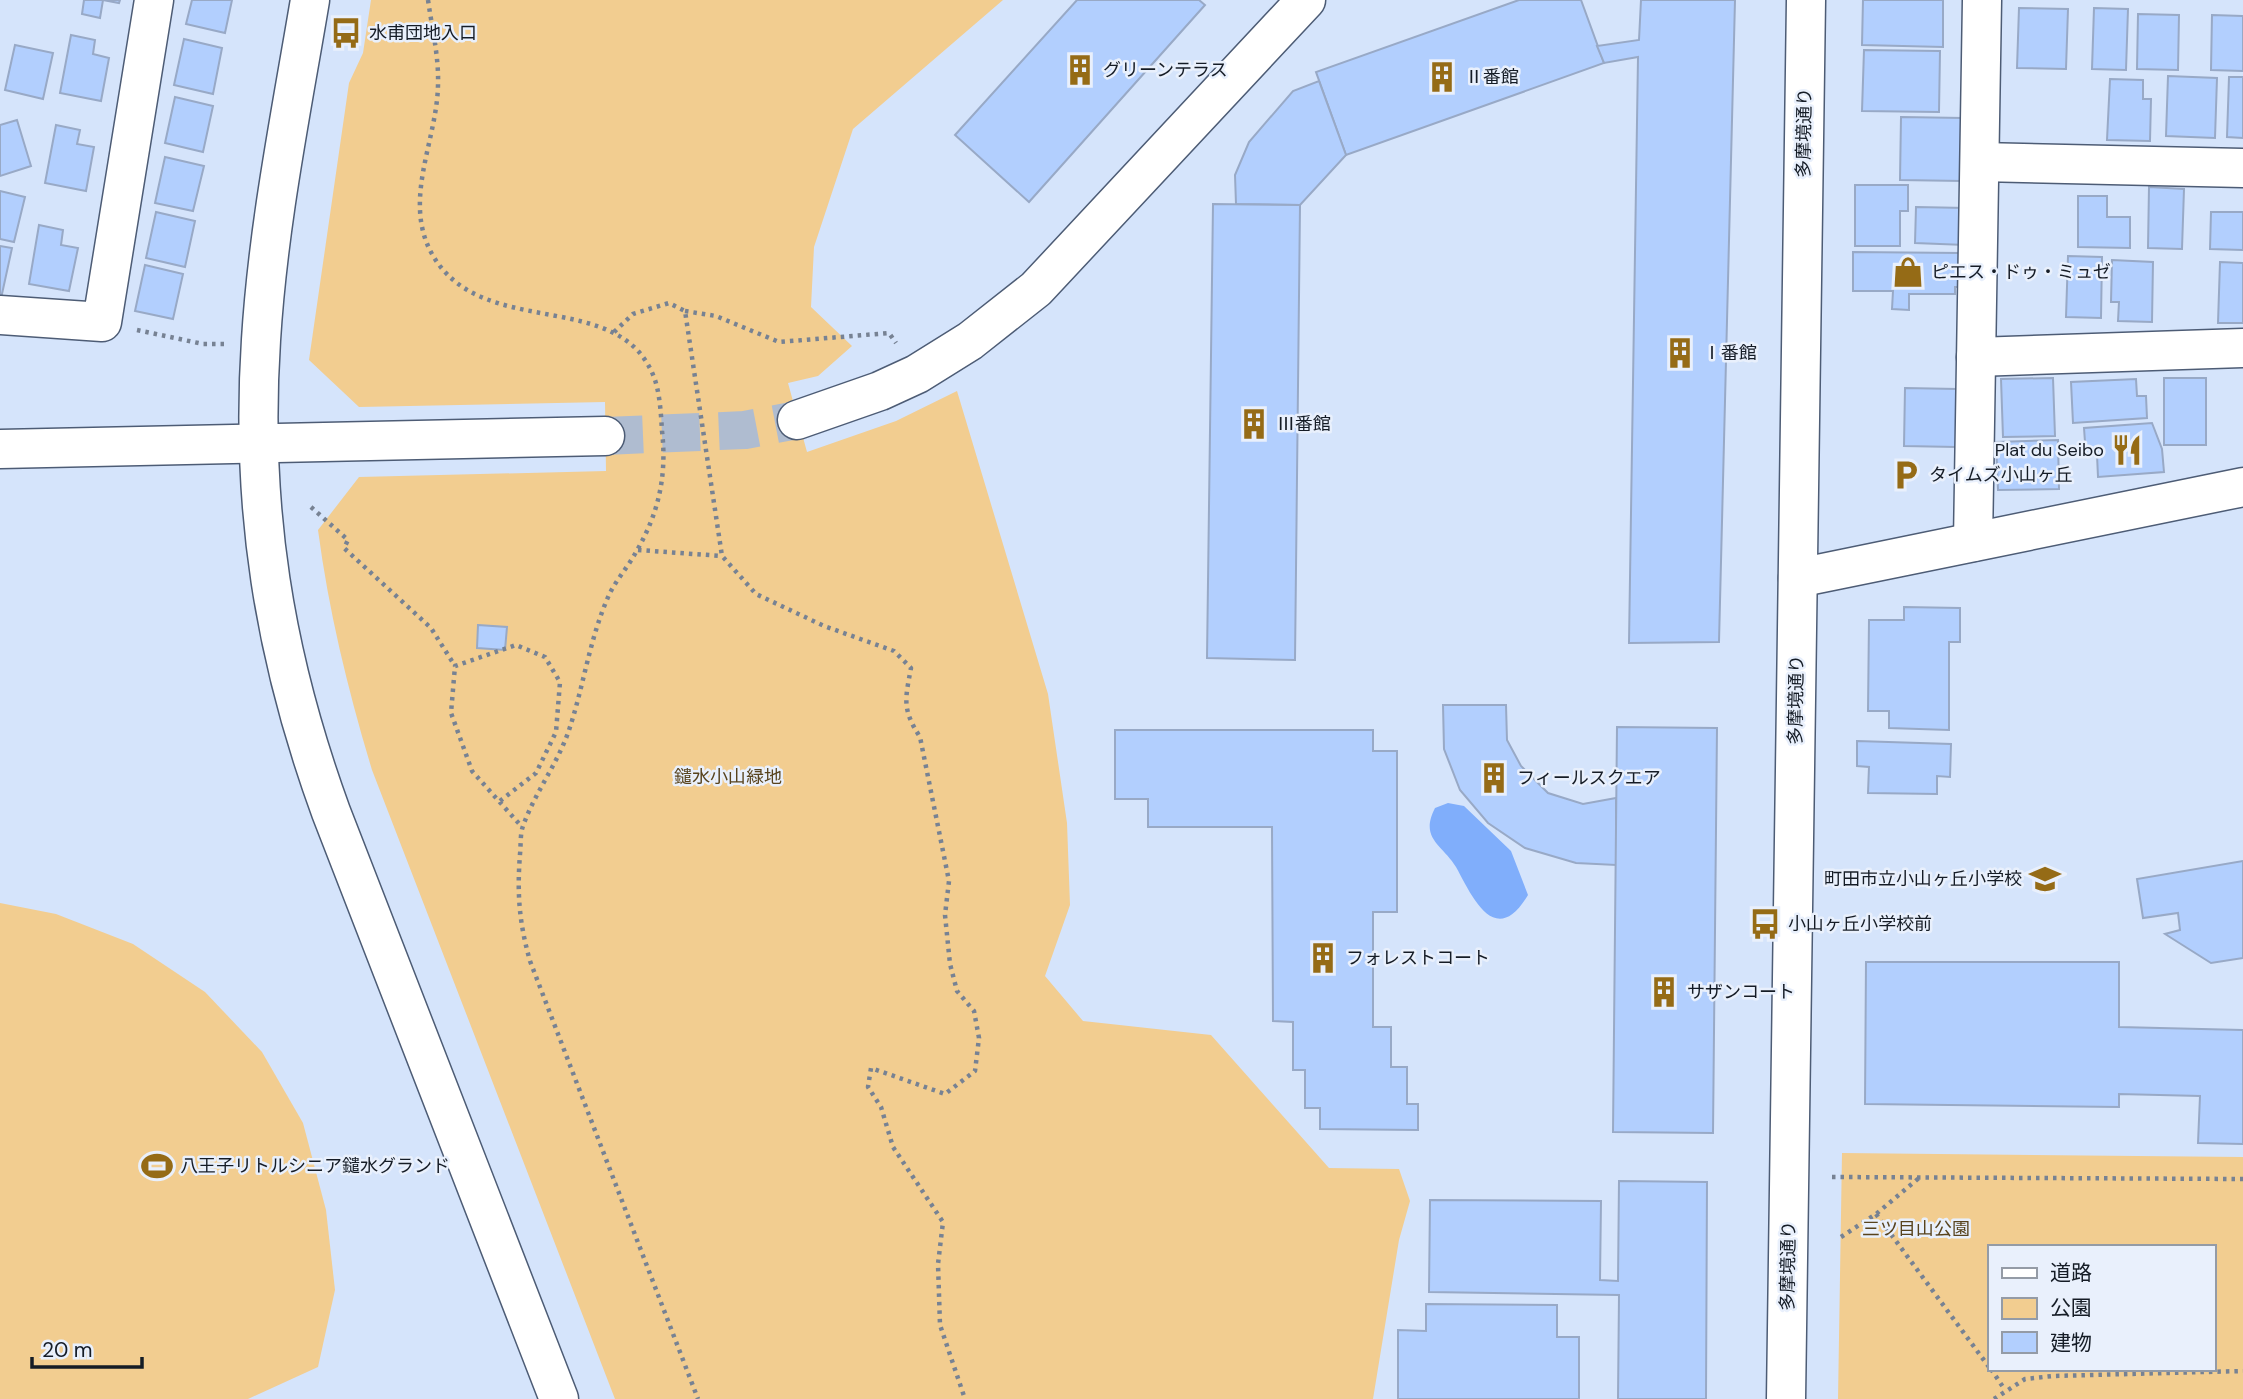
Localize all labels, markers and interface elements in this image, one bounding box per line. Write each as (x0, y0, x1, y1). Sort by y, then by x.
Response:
bus stop icon: 水甫団地入口 (329, 16, 363, 50)
place label: 水甫団地入口 (369, 21, 477, 45)
building icon: グリーンテラス (1063, 53, 1097, 87)
place label: グリーンテラス (1103, 58, 1228, 82)
building icon: Ⅱ番館 (1425, 60, 1459, 94)
place label: Ⅱ番館 (1465, 65, 1519, 89)
street label: 多摩境通り (1791, 88, 1817, 178)
shop icon: ピエス・ドゥ・ミュゼ (1891, 255, 1925, 289)
place label: ピエス・ドゥ・ミュゼ (1931, 260, 2111, 284)
building icon: Ⅰ番館 (1663, 336, 1697, 370)
place label: Ⅰ番館 (1703, 341, 1757, 365)
building icon: Ⅲ番館 (1237, 407, 1271, 441)
place label: Ⅲ番館 (1277, 412, 1331, 436)
restaurant icon: Plat du Seibo (2110, 433, 2144, 467)
place label: Plat du Seibo (1995, 438, 2104, 462)
parking icon: タイムズ小山ヶ丘 (1889, 458, 1923, 492)
place label: タイムズ小山ヶ丘 (1929, 463, 2073, 487)
street label: 多摩境通り (1783, 655, 1809, 745)
building icon: フィールスクエア (1477, 761, 1511, 795)
park label: 鑓水小山緑地 (674, 765, 782, 789)
place label: フィールスクエア (1517, 766, 1661, 790)
school or university icon: 町田市立小山ヶ丘小学校 (2028, 862, 2062, 896)
place label: 町田市立小山ヶ丘小学校 (1824, 867, 2022, 891)
bus stop icon: 小山ヶ丘小学校前 (1748, 907, 1782, 941)
place label: 小山ヶ丘小学校前 (1788, 912, 1932, 936)
building icon: フォレストコート (1306, 941, 1340, 975)
place label: フォレストコート (1346, 946, 1490, 970)
building icon: サザンコート (1647, 975, 1681, 1009)
place label: サザンコート (1687, 980, 1795, 1004)
sports icon: 八王子リトルシニア鑓水グランド (140, 1149, 174, 1183)
place label: 八王子リトルシニア鑓水グランド (180, 1154, 450, 1178)
park label: 三ツ目山公園 (1862, 1217, 1970, 1241)
street label: 多摩境通り (1775, 1221, 1801, 1311)
legend (1988, 1245, 2215, 1371)
text: 道路 (2050, 1259, 2092, 1287)
text: 公園 (2050, 1294, 2092, 1322)
scale bar (32, 1326, 142, 1370)
text: 建物 (2050, 1329, 2092, 1357)
text: 20 m (42, 1336, 93, 1364)

